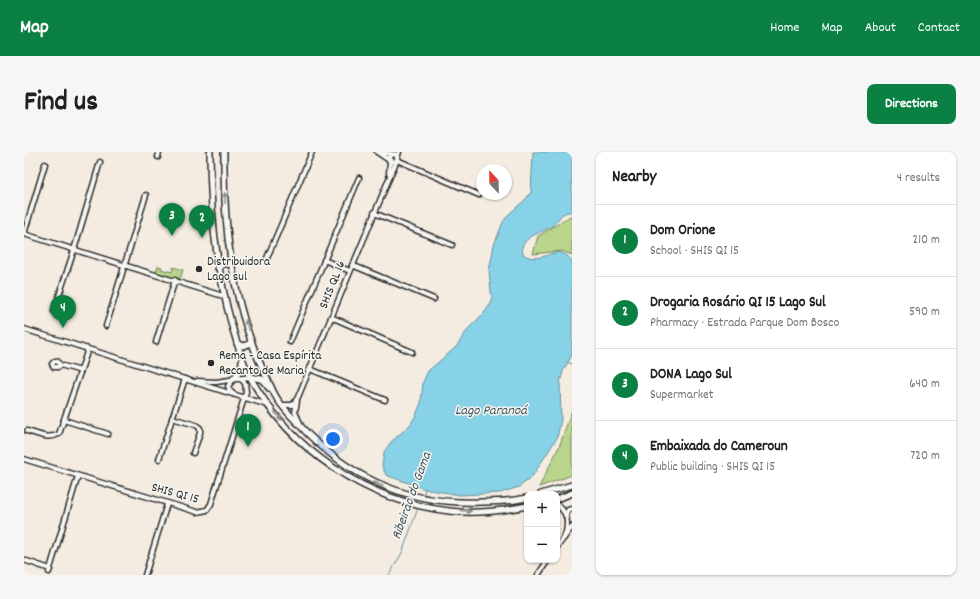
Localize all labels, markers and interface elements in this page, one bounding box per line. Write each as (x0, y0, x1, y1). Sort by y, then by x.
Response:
text: Map (20, 15, 49, 42)
text: Home (770, 18, 799, 38)
text: Map (821, 18, 843, 38)
text: About (865, 18, 896, 38)
text: Contact (918, 18, 960, 38)
text: Find us (24, 84, 98, 124)
button: Directions (867, 84, 956, 124)
north arrow (476, 164, 512, 200)
text: Nearby (612, 166, 656, 190)
text: 4 results (897, 169, 940, 188)
one-way arrow (221, 192, 228, 204)
pin: 3 (159, 203, 185, 236)
pin: 2 (189, 205, 215, 238)
text: Dom Orione (650, 220, 715, 242)
text: 1 (624, 231, 626, 250)
text: 210 m (912, 231, 940, 250)
text: School · SHIS QI 15 (650, 242, 739, 261)
place label: Distribuidora Lago sul (207, 253, 271, 287)
street label: SHIS QL 16 (315, 258, 351, 312)
marker: Distribuidora Lago sul (194, 264, 204, 274)
text: Drogaria Rosário QI 15 Lago Sul (650, 292, 826, 314)
pin: 4 (50, 295, 76, 328)
text: 2 (622, 303, 628, 322)
text: 590 m (909, 303, 940, 322)
text: Pharmacy · Estrada Parque Dom Bosco (650, 314, 839, 333)
one-way arrow (244, 319, 250, 331)
place label: Rema - Casa Espírita Recanto de Maria (219, 347, 322, 381)
marker: Rema - Casa Espírita Recanto de Maria (206, 358, 216, 368)
text: DONA Lago Sul (650, 364, 732, 386)
text: 3 (622, 375, 628, 394)
text: 640 m (909, 375, 940, 394)
text: Supermarket (650, 386, 714, 405)
water label: Lago Paranoá (455, 401, 529, 421)
one-way arrow (273, 411, 282, 422)
pin: 1 (235, 414, 261, 447)
your location (323, 429, 343, 449)
text: Embaixada do Cameroun (650, 436, 788, 458)
text: 4 (622, 447, 628, 466)
text: 720 m (910, 447, 940, 466)
water label: Ribeirão do Gama (387, 448, 438, 542)
text: Public building · SHIS QI 15 (650, 458, 775, 477)
street label: SHIS QI 15 (149, 479, 201, 509)
one-way arrow (372, 480, 384, 487)
map controls (524, 491, 560, 563)
button: + (524, 491, 560, 527)
one-way arrow (460, 508, 472, 515)
button: − (524, 527, 560, 563)

